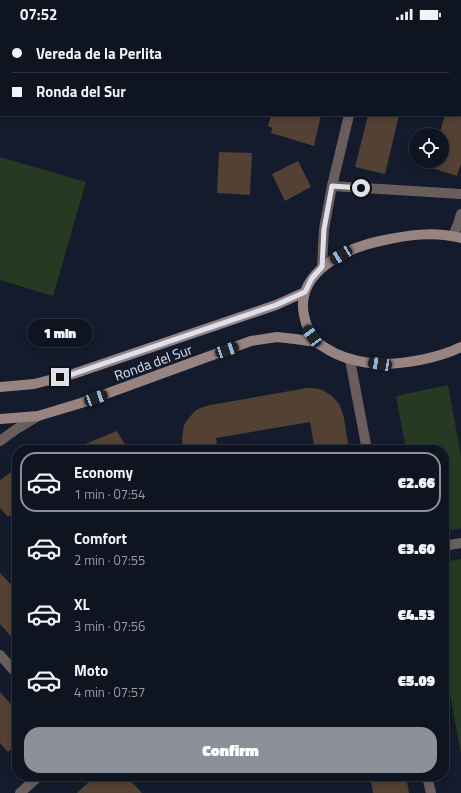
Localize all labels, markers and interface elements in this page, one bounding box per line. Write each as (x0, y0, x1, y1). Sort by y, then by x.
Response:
text: 07:52 (20, 3, 57, 26)
text: Vereda de la Perlita (36, 42, 162, 65)
text: Ronda del Sur (36, 80, 126, 103)
map controls (409, 128, 449, 168)
button: locate (409, 128, 449, 168)
route start (352, 179, 370, 197)
car (328, 244, 354, 266)
callout: 1 min (27, 319, 93, 347)
text: 1 min (44, 323, 76, 343)
car (300, 323, 324, 349)
street label: Ronda del Sur (111, 338, 195, 386)
car (214, 340, 240, 360)
car (367, 356, 393, 372)
route end (51, 368, 69, 386)
car (83, 388, 109, 408)
text: Economy (74, 461, 133, 484)
icon: car (26, 464, 62, 500)
text: €2.66 (398, 471, 435, 494)
text: 1 min · 07:54 (74, 484, 145, 504)
text: Comfort (74, 527, 127, 550)
icon: car (26, 530, 62, 566)
text: €3.60 (398, 537, 435, 560)
text: 2 min · 07:55 (74, 550, 145, 570)
text: XL (74, 593, 90, 616)
icon: car (26, 596, 62, 632)
text: €4.53 (398, 603, 435, 626)
text: 3 min · 07:56 (74, 616, 145, 636)
text: Moto (74, 659, 108, 682)
icon: car (26, 662, 62, 698)
text: €5.09 (398, 669, 435, 692)
text: 4 min · 07:57 (74, 682, 145, 702)
button: Confirm (24, 727, 437, 773)

